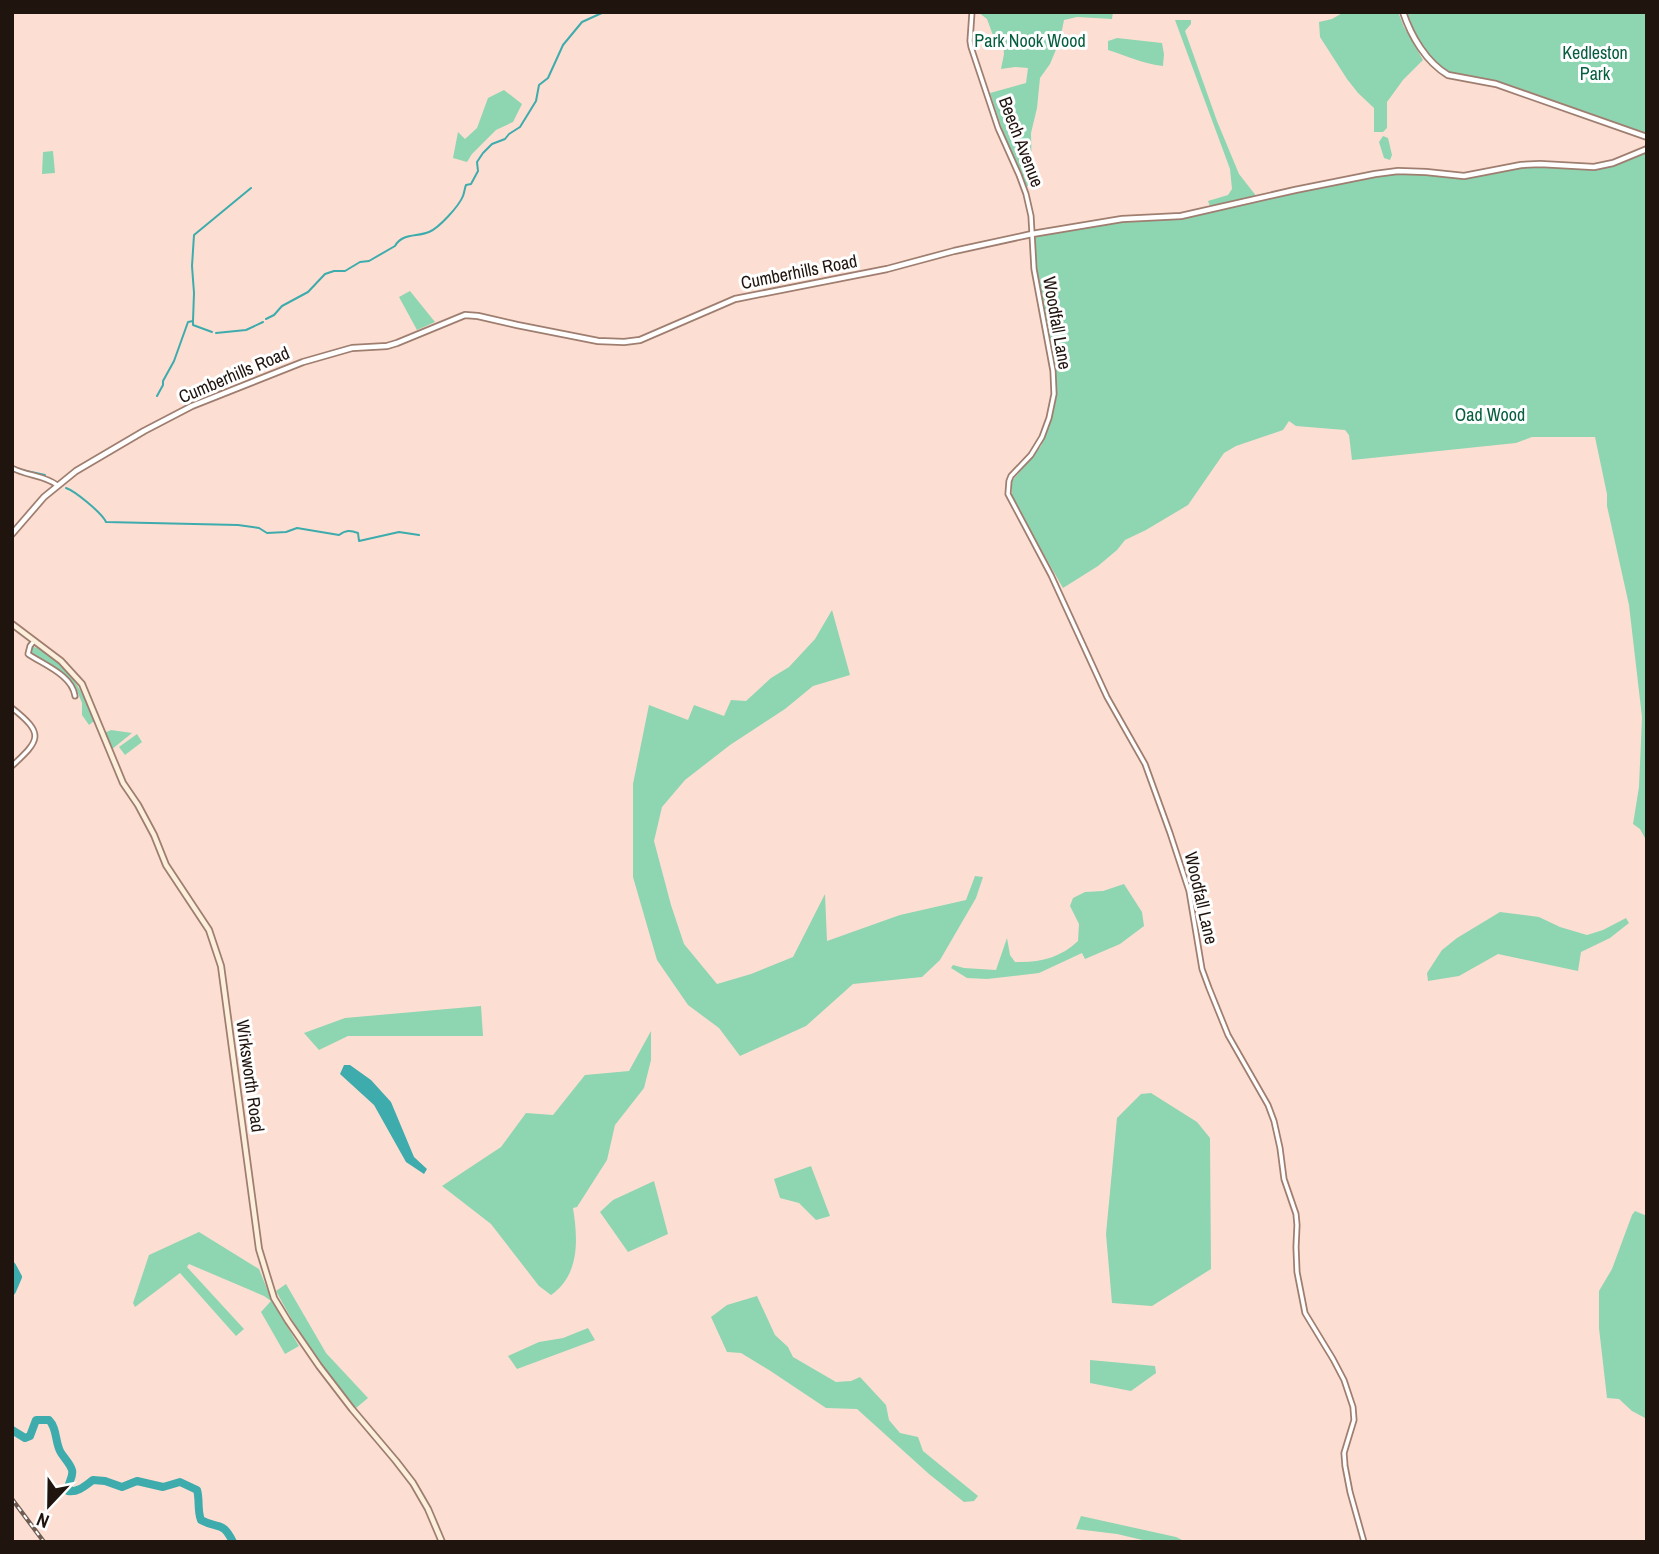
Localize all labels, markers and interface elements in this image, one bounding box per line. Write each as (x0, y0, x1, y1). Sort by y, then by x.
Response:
park label: Park Nook Wood (974, 28, 1086, 53)
park label: Kedleston Park (1562, 40, 1628, 86)
street label: Beech Avenue (993, 93, 1050, 191)
street label: Cumberhills Road (739, 248, 859, 295)
street label: Woodfall Lane (1037, 274, 1078, 371)
street label: Cumberhills Road (175, 340, 293, 409)
park label: Oad Wood (1455, 402, 1525, 427)
street label: Woodfall Lane (1179, 849, 1224, 947)
street label: Wirksworth Road (230, 1018, 271, 1134)
north arrow (14, 1470, 84, 1540)
text: N (33, 1507, 53, 1535)

